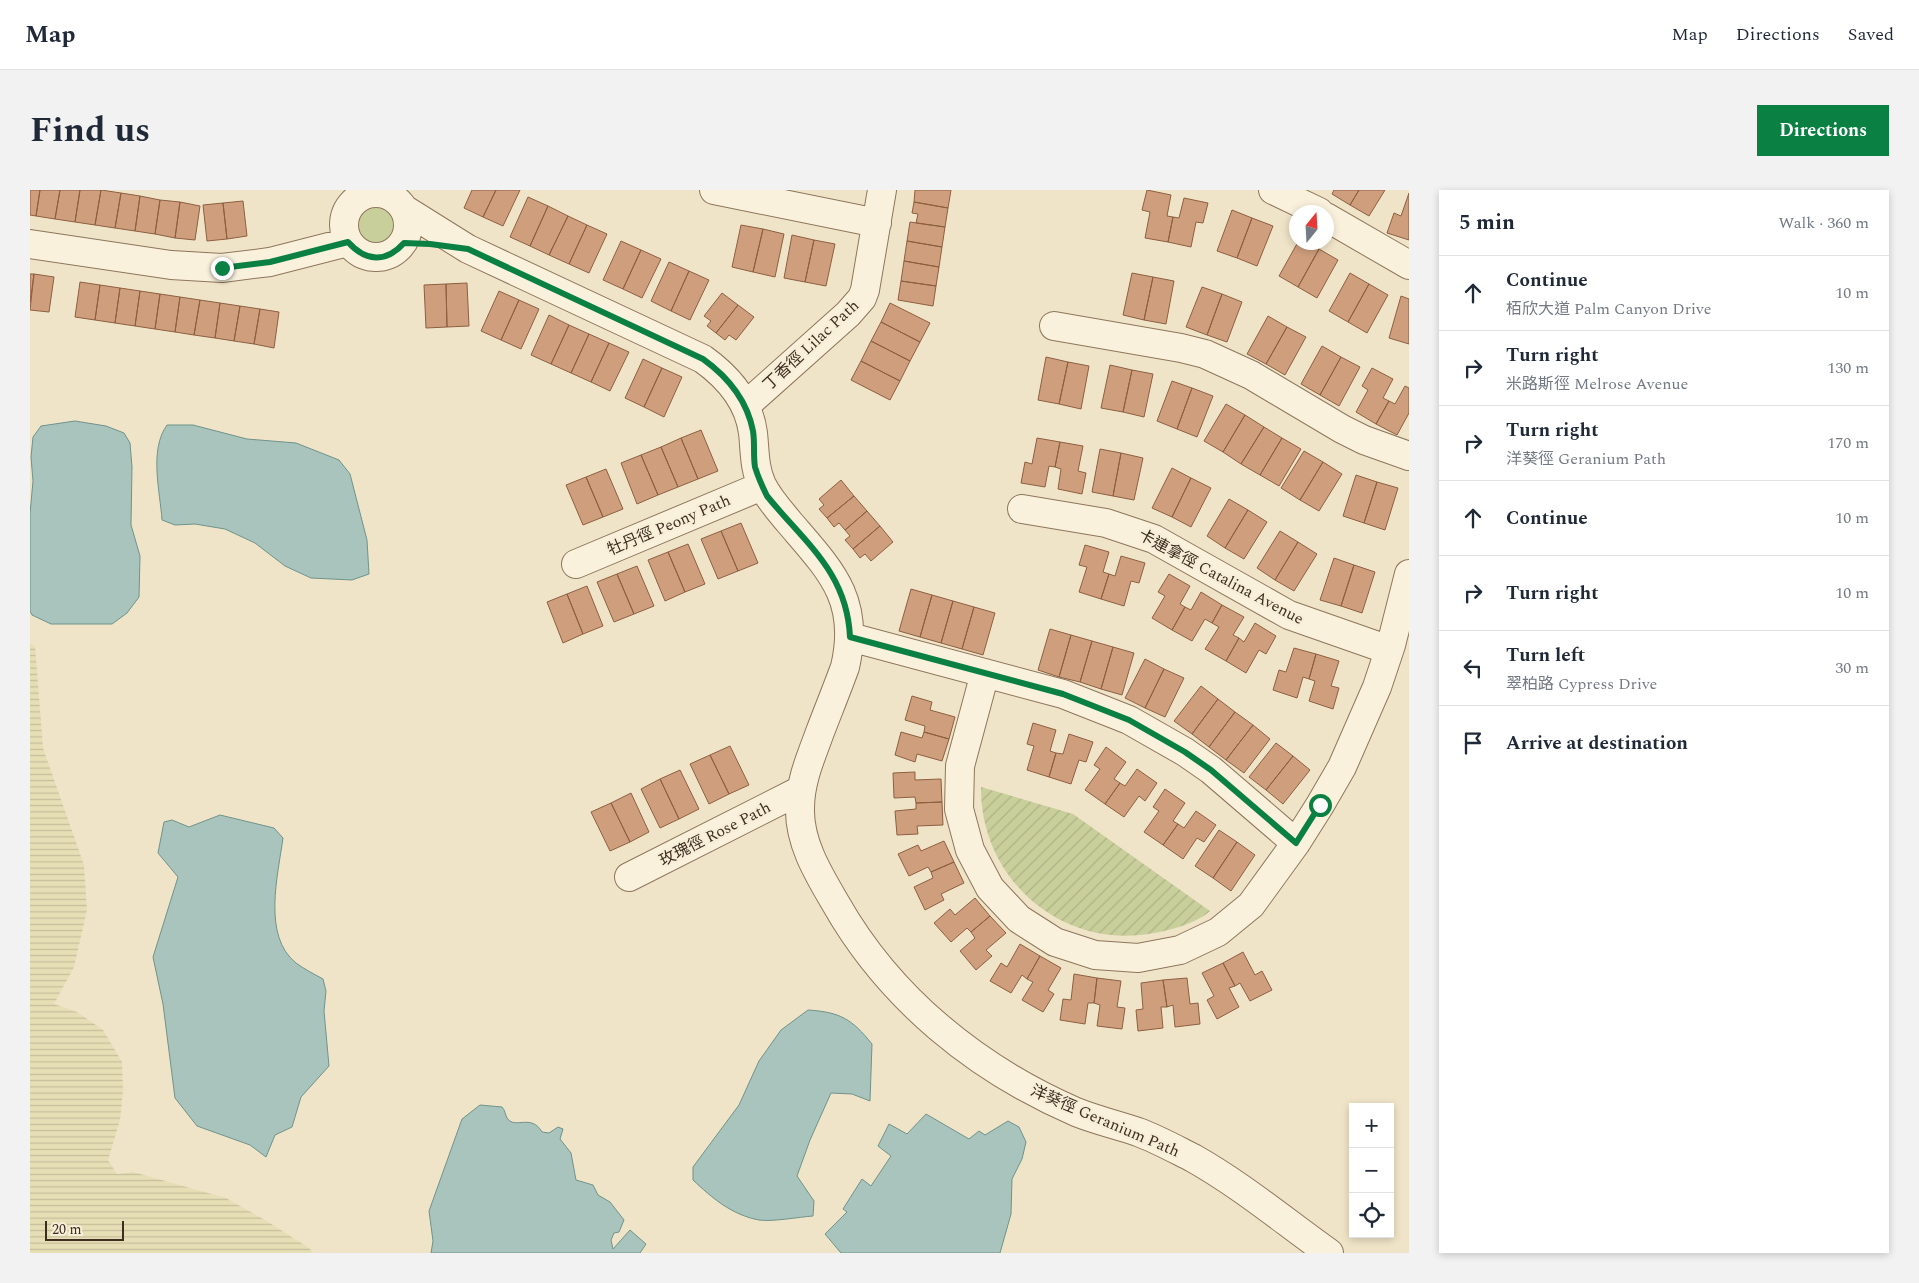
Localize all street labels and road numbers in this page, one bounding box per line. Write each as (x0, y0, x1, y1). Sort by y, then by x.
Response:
street label: 丁香徑 Lilac Path (757, 294, 865, 396)
street label: 牡丹徑 Peony Path (604, 488, 734, 562)
street label: 卡連拿徑 Catalina Avenue (1134, 523, 1308, 631)
street label: 玫瑰徑 Rose Path (655, 795, 775, 873)
street label: 洋葵徑 Geranium Path (1027, 1079, 1183, 1163)

